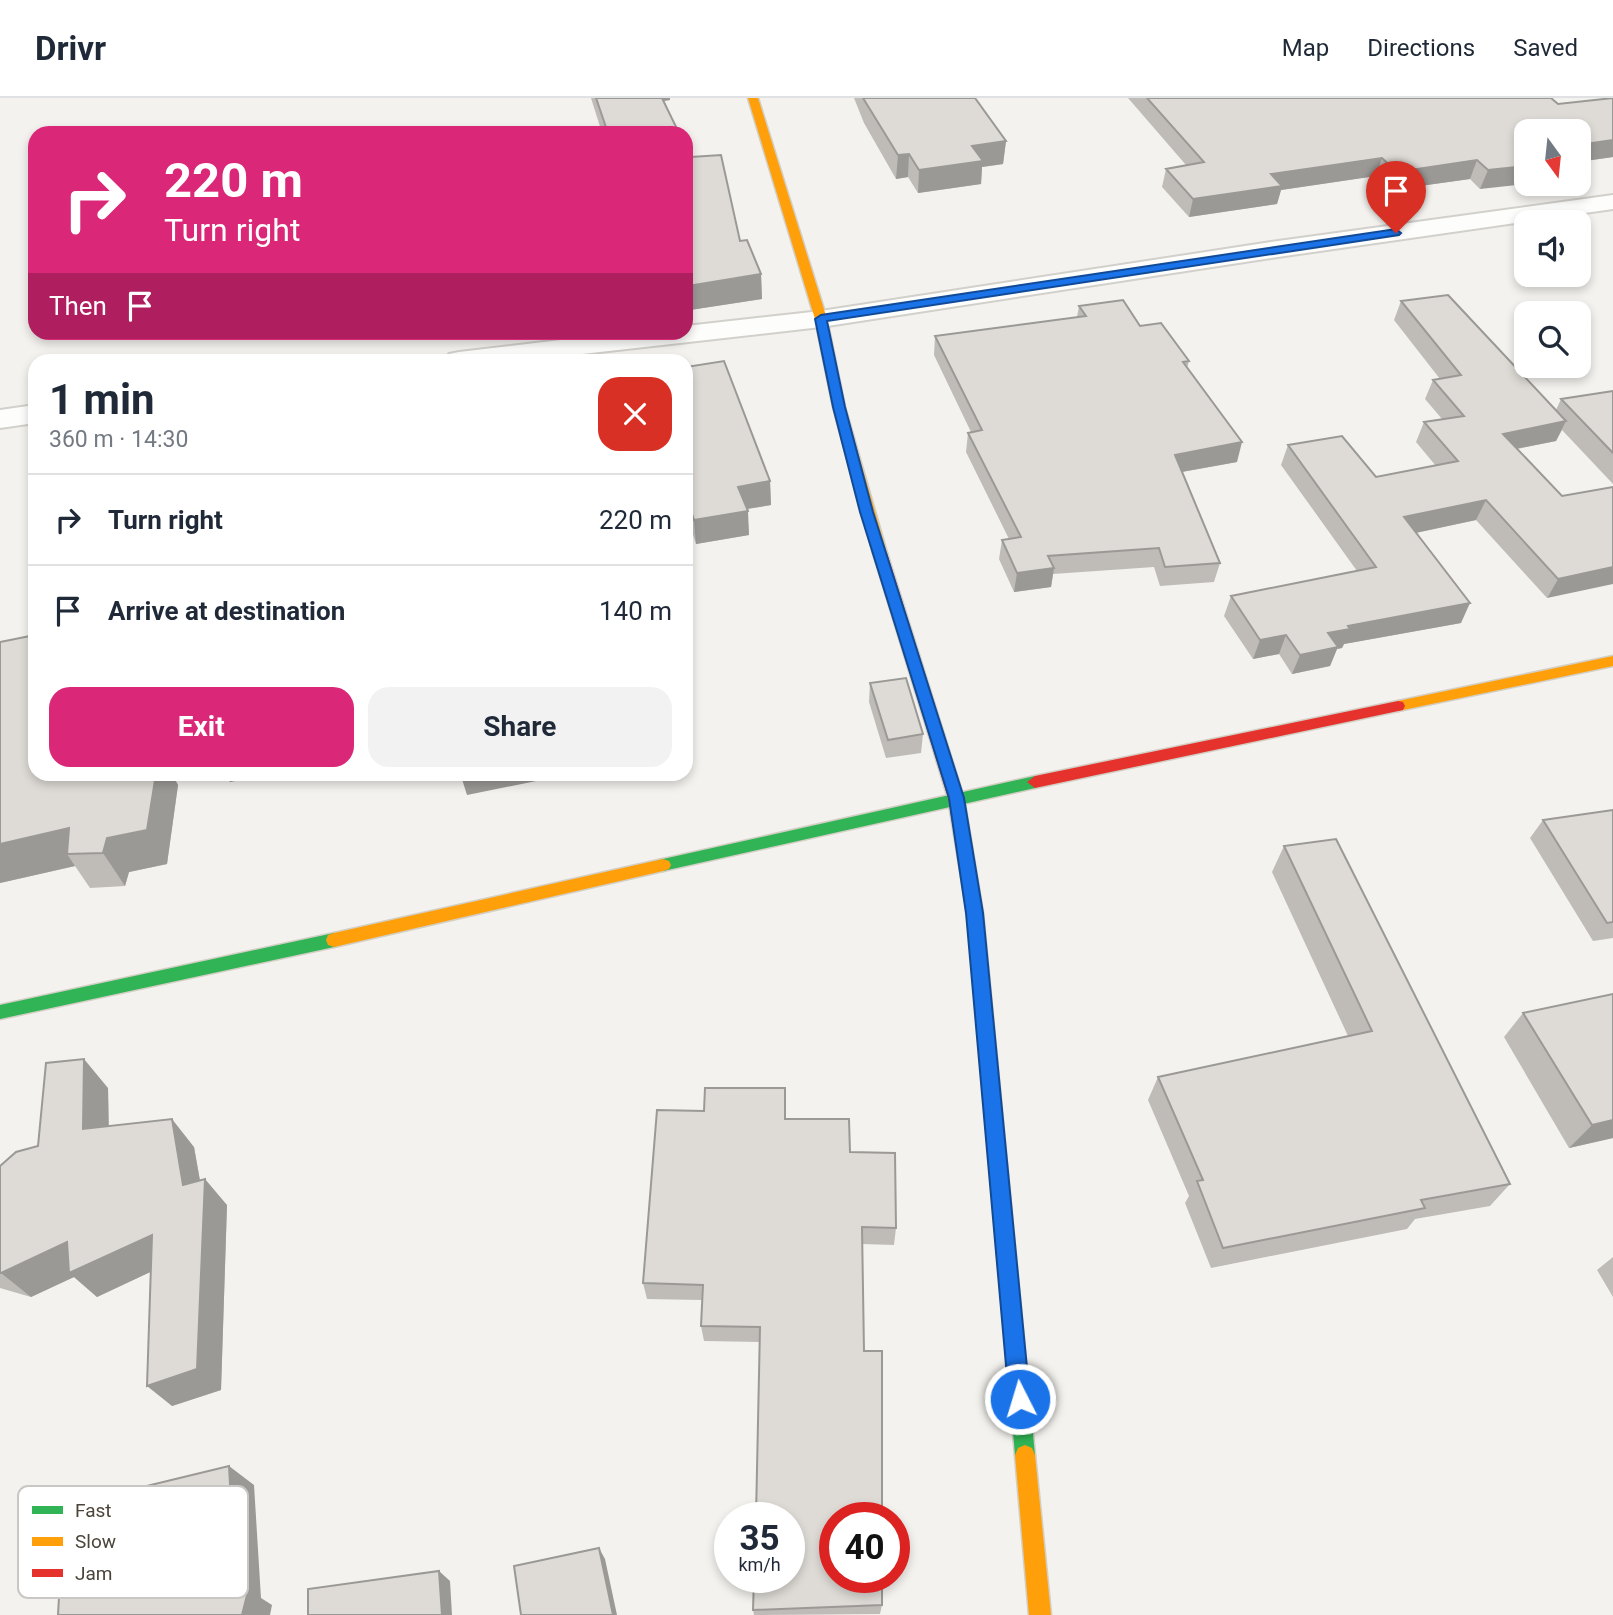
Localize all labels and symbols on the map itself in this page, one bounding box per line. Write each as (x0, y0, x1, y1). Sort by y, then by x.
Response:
north arrow (1514, 119, 1591, 196)
pin (1366, 161, 1426, 233)
position arrow (983, 1362, 1057, 1436)
legend (18, 1486, 248, 1598)
text: Fast (75, 1499, 112, 1522)
speed limit sign: 40 (819, 1502, 910, 1593)
text: Slow (75, 1530, 116, 1553)
text: Jam (75, 1562, 112, 1585)

